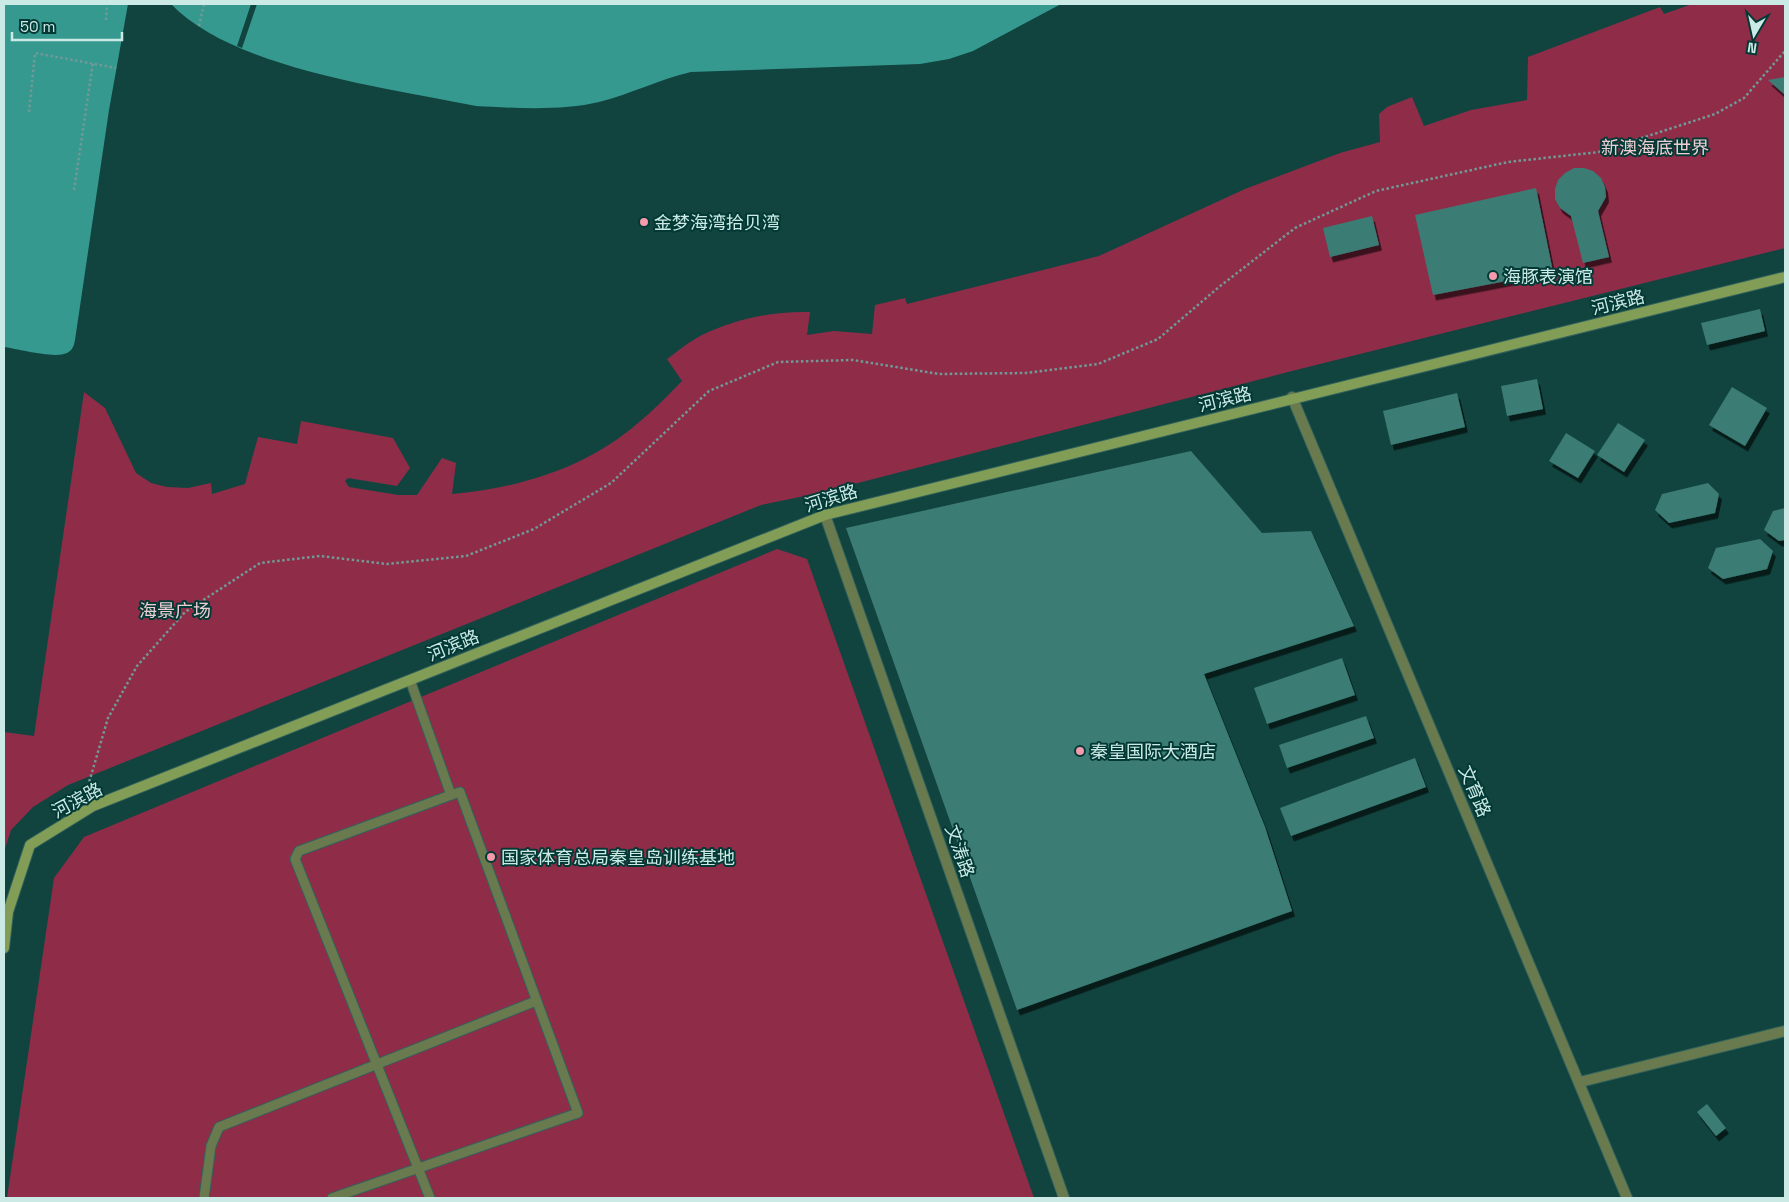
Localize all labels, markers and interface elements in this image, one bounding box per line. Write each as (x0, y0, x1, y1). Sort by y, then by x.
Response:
scale bar (12, 10, 122, 42)
north arrow (1729, 10, 1779, 60)
text: 50 m (20, 17, 55, 36)
text: N (1746, 38, 1758, 57)
park label: 新澳海底世界 (1601, 136, 1709, 159)
place label: 金梦海湾拾贝湾 (654, 211, 780, 234)
marker: 金梦海湾拾贝湾 (638, 216, 650, 228)
place label: 海豚表演馆 (1503, 265, 1593, 288)
marker: 海豚表演馆 (1487, 270, 1499, 282)
street label: 河滨路 (1589, 284, 1647, 320)
street label: 河滨路 (1196, 381, 1254, 417)
street label: 河滨路 (802, 479, 860, 517)
park label: 海景广场 (139, 599, 211, 622)
street label: 河滨路 (424, 624, 482, 666)
place label: 秦皇国际大酒店 (1090, 740, 1216, 763)
marker: 秦皇国际大酒店 (1074, 745, 1086, 757)
street label: 文育路 (1454, 762, 1496, 820)
street label: 河滨路 (48, 777, 106, 823)
street label: 文涛路 (940, 822, 980, 880)
place label: 国家体育总局秦皇岛训练基地 (501, 846, 735, 869)
marker: 国家体育总局秦皇岛训练基地 (485, 851, 497, 863)

